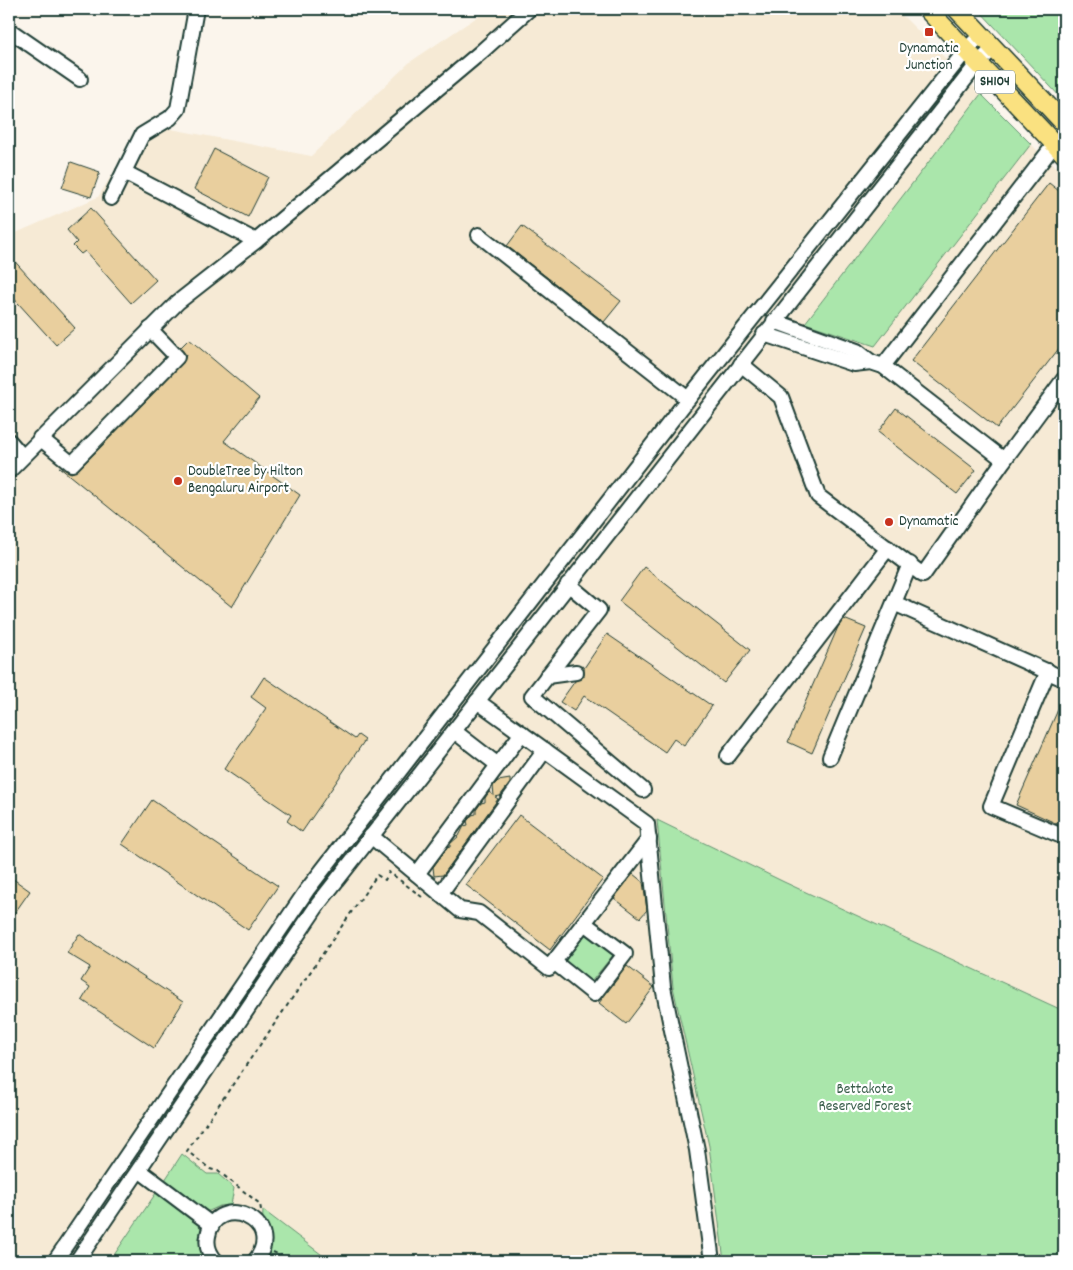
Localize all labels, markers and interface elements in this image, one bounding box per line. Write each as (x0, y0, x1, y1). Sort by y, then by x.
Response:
marker: Dynamatic Junction (923, 26, 935, 38)
place label: Dynamatic Junction (899, 38, 959, 77)
road number: SH104 (975, 70, 1015, 94)
place label: DoubleTree by Hilton Bengaluru Airport (188, 461, 303, 500)
marker: DoubleTree by Hilton Bengaluru Airport (172, 475, 184, 487)
place label: Dynamatic (899, 511, 958, 533)
marker: Dynamatic (883, 516, 895, 528)
park label: Bettakote Reserved Forest (818, 1079, 912, 1118)

